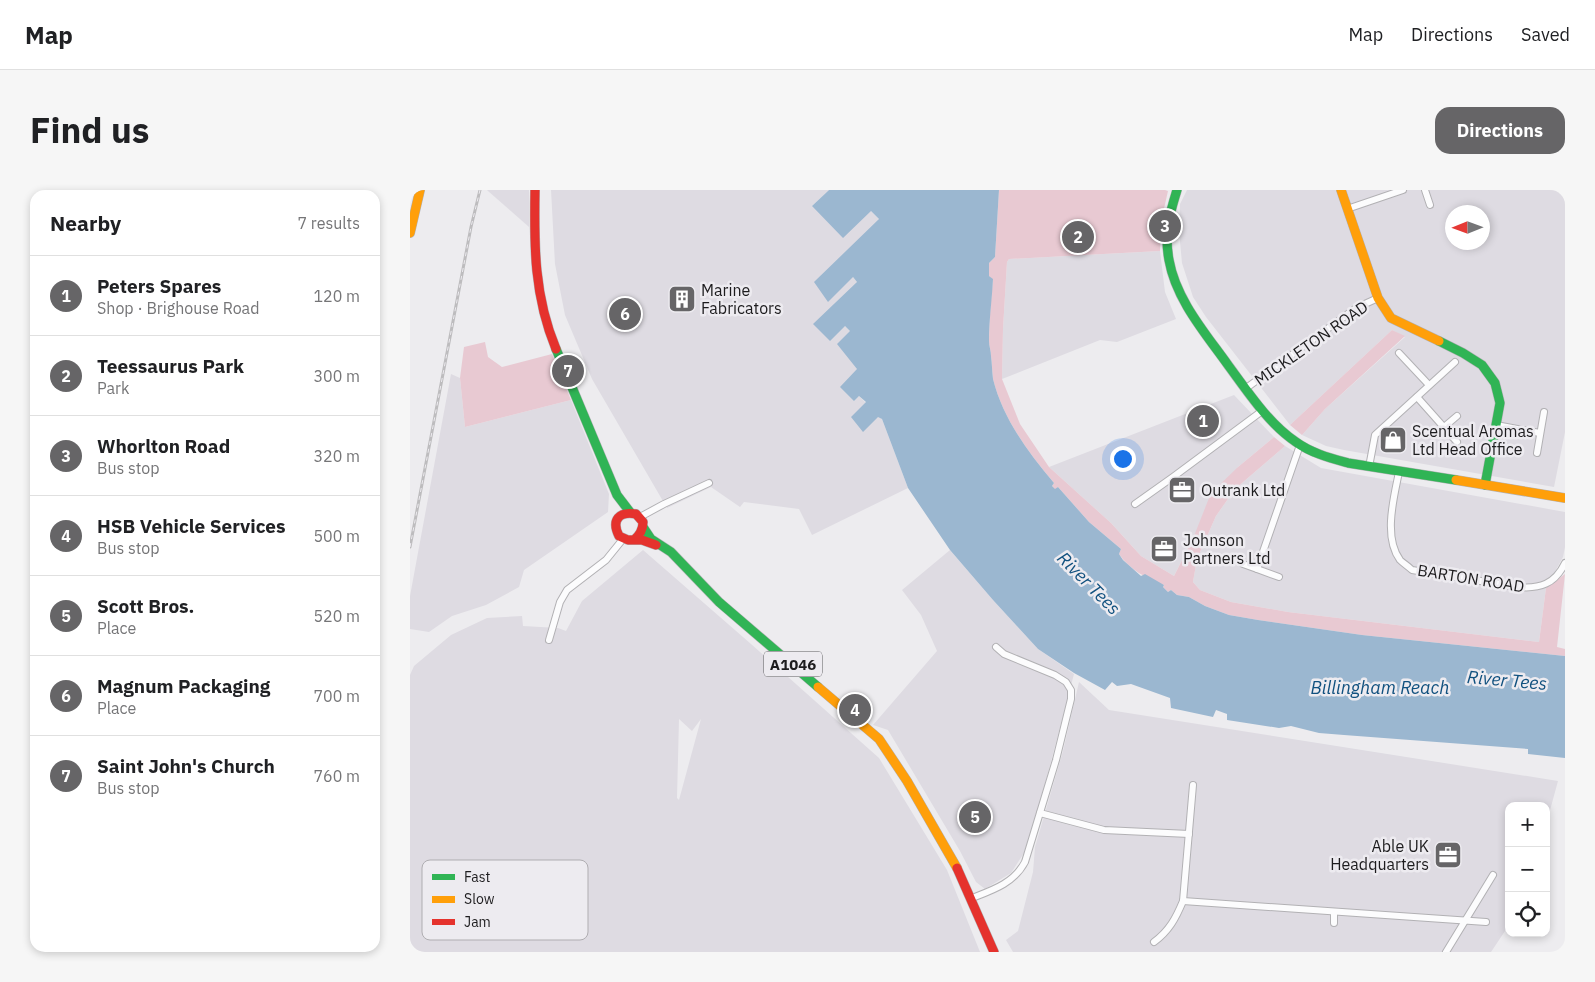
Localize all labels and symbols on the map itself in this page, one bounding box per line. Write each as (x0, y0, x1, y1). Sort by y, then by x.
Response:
north arrow (1445, 205, 1490, 250)
pin: 3 (1149, 207, 1181, 245)
pin: 2 (1062, 218, 1094, 256)
place label: Marine Fabricators (701, 280, 782, 318)
building icon: Marine Fabricators (667, 284, 697, 314)
pin: 6 (609, 295, 641, 333)
street label: MICKLETON ROAD (1250, 296, 1372, 390)
pin: 7 (552, 352, 584, 390)
pin: 1 (1187, 402, 1219, 440)
place label: Scentual Aromas Ltd Head Office (1412, 421, 1534, 459)
shop icon: Scentual Aromas Ltd Head Office (1378, 425, 1408, 455)
your location (1110, 446, 1136, 472)
office icon: Outrank Ltd (1167, 475, 1197, 505)
place label: Outrank Ltd (1201, 480, 1285, 500)
place label: Johnson Partners Ltd (1183, 530, 1271, 568)
office icon: Johnson Partners Ltd (1149, 534, 1179, 564)
water label: River Tees (1052, 546, 1126, 620)
street label: BARTON ROAD (1416, 560, 1526, 596)
road number: A1046 (764, 652, 822, 676)
water label: River Tees (1466, 665, 1548, 695)
water label: Billingham Reach (1310, 676, 1450, 699)
pin: 4 (839, 691, 871, 729)
pin: 5 (959, 798, 991, 836)
place label: Able UK Headquarters (1330, 836, 1429, 874)
office icon: Able UK Headquarters (1433, 840, 1463, 870)
legend (422, 860, 588, 940)
text: Fast (464, 868, 490, 886)
text: Slow (464, 890, 495, 908)
text: Jam (464, 913, 491, 931)

